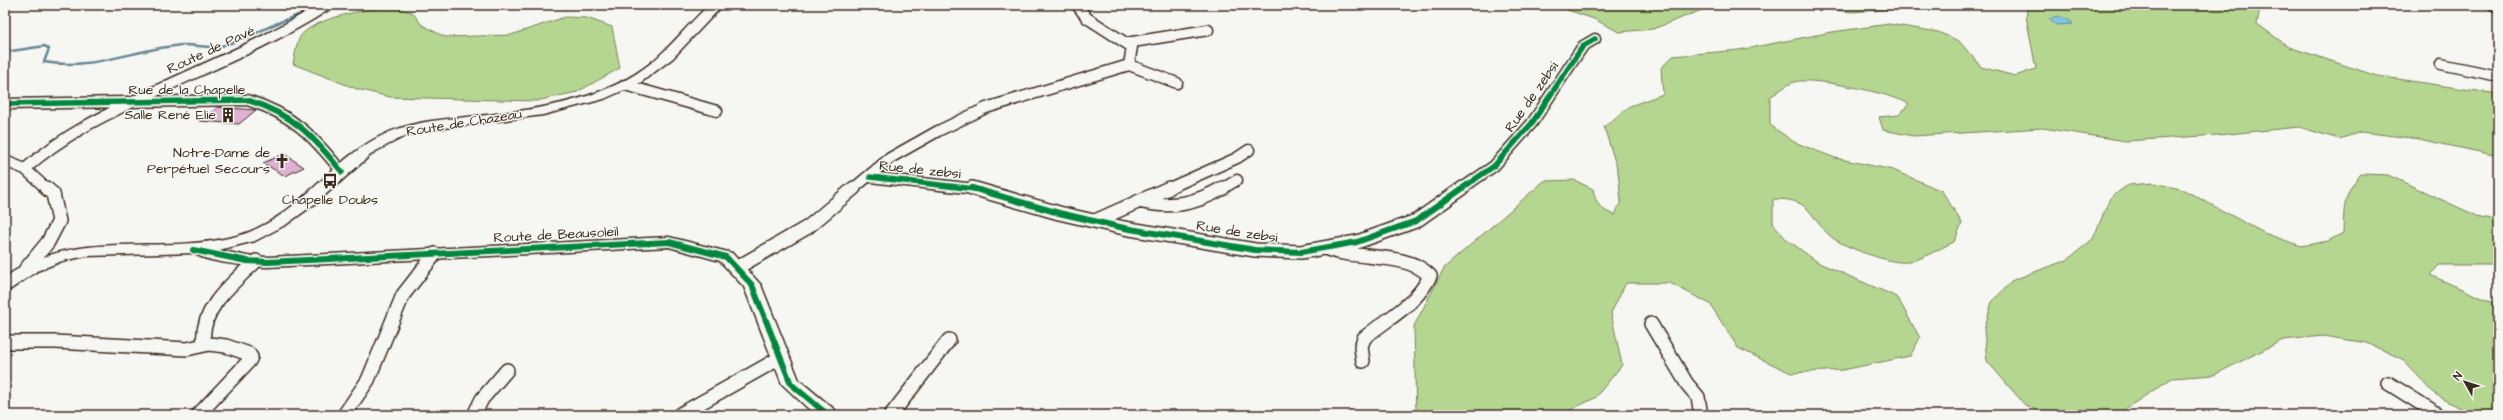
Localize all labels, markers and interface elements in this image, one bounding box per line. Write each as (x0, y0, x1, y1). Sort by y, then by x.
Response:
street label: Route de Pavé (164, 21, 259, 79)
street label: Rue de zebsi (1500, 58, 1564, 136)
street label: Rue de la Chapelle (129, 80, 246, 100)
street label: Route de Chazeau (405, 104, 523, 142)
place label: Salle René Elie (124, 105, 216, 125)
building icon: Salle René Elie (219, 106, 237, 124)
place label: Notre-Dame de Perpétuel Secours (147, 143, 270, 179)
church icon: Notre-Dame de Perpétuel Secours (273, 152, 291, 170)
street label: Rue de zebsi (878, 156, 962, 184)
bus stop icon: Chapelle Doubs (321, 172, 339, 190)
place label: Chapelle Doubs (282, 190, 378, 210)
street label: Rue de zebsi (1195, 216, 1279, 248)
street label: Route de Beausoleil (493, 222, 619, 248)
north arrow (2445, 362, 2485, 402)
text: N (2450, 369, 2466, 383)

